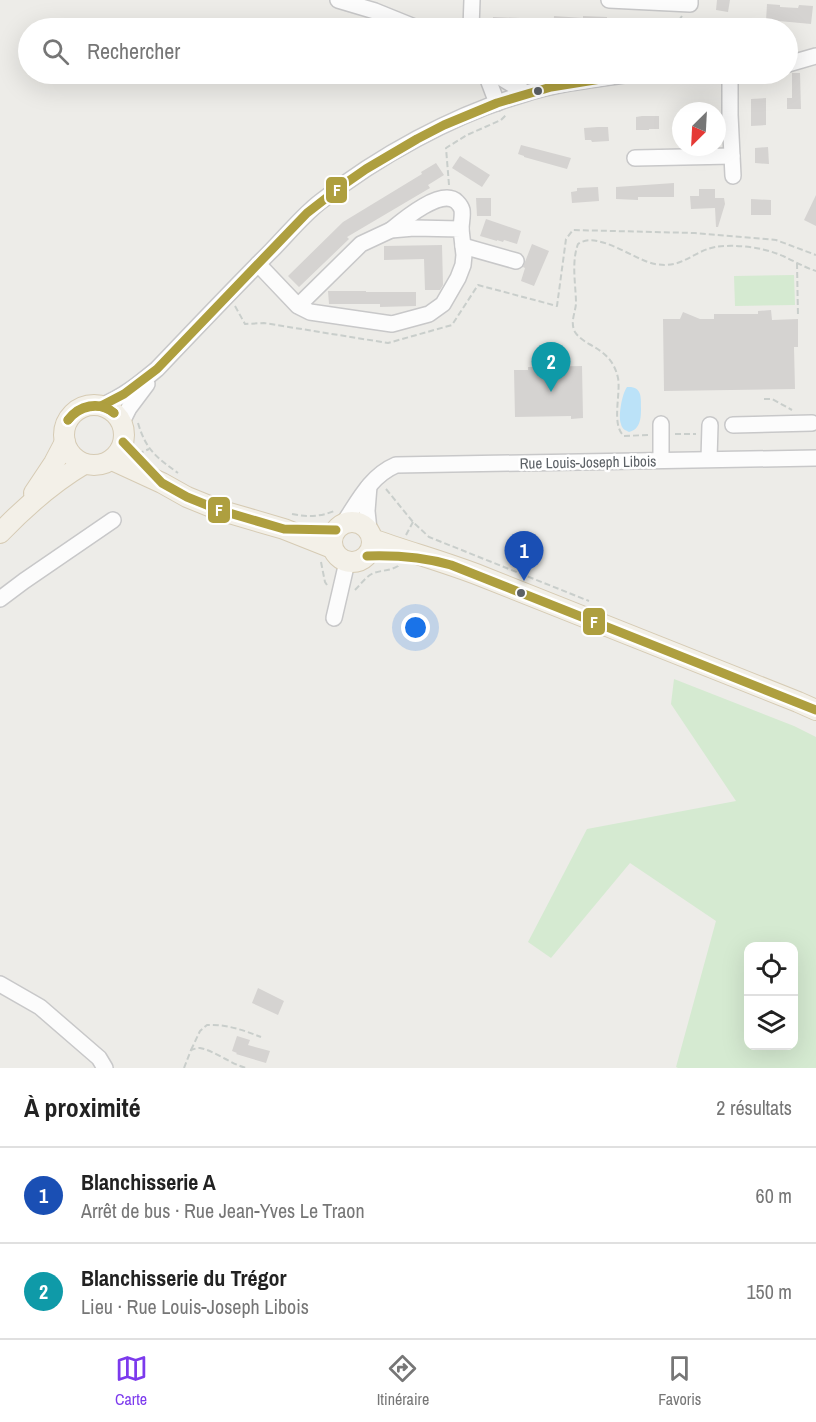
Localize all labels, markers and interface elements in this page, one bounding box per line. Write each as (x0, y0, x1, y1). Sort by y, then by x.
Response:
search box (18, 18, 798, 84)
icon: search (39, 35, 72, 68)
text: Rechercher (87, 36, 180, 66)
unlabelled marker (532, 85, 544, 97)
north arrow (672, 102, 726, 156)
line badge: F (325, 176, 348, 204)
text: F (333, 179, 341, 201)
pin: 2 (532, 342, 570, 392)
street label: Rue Louis-Joseph Libois (519, 450, 657, 474)
line badge: F (207, 496, 231, 524)
text: F (215, 499, 223, 521)
pin: 1 (504, 532, 544, 581)
unlabelled marker (515, 587, 527, 599)
line badge: F (582, 607, 606, 636)
text: F (590, 611, 598, 633)
your location (401, 613, 430, 642)
map controls (744, 942, 798, 1050)
button: locate (744, 942, 798, 996)
button: layers (744, 996, 798, 1050)
text: À proximité (24, 1090, 141, 1125)
text: 2 résultats (716, 1094, 792, 1121)
text: Blanchisserie A (81, 1167, 216, 1197)
text: 1 (39, 1182, 48, 1209)
text: 60 m (756, 1182, 792, 1209)
text: Arrêt de bus · Rue Jean-Yves Le Traon (81, 1197, 365, 1224)
text: Blanchisserie du Trégor (81, 1263, 287, 1293)
text: 2 (39, 1278, 48, 1305)
text: 150 m (746, 1278, 792, 1305)
text: Lieu · Rue Louis-Joseph Libois (81, 1293, 309, 1320)
tab: Carte (115, 1352, 148, 1410)
tab: Itinéraire (377, 1352, 429, 1410)
tab: Favoris (658, 1352, 701, 1410)

